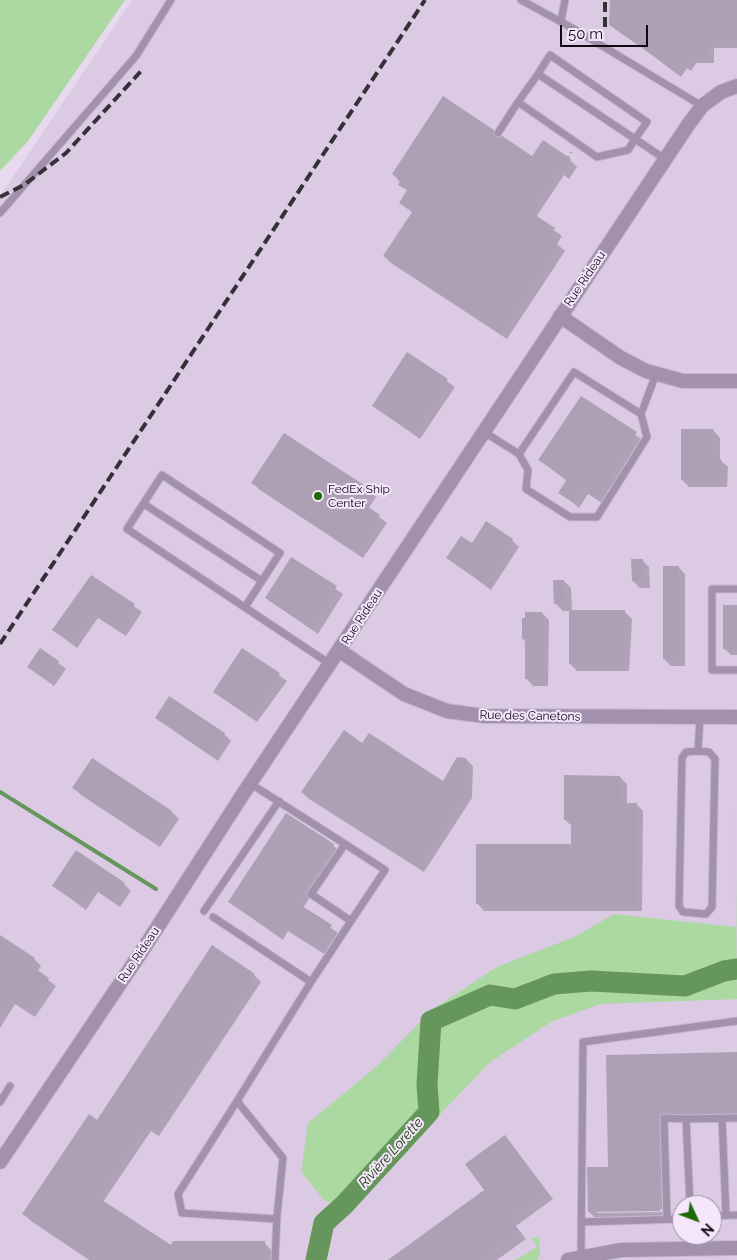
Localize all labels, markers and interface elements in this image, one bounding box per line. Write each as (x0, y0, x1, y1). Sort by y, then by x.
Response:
scale bar (562, 15, 650, 47)
text: 50 m (568, 25, 603, 43)
street label: Rue Rideau (561, 249, 609, 309)
place label: FedEx Ship Center (328, 482, 390, 510)
marker: FedEx Ship Center (312, 490, 324, 502)
street label: Rue Rideau (339, 586, 385, 648)
street label: Rue des Canetons (479, 708, 581, 724)
street label: Rue Rideau (115, 925, 163, 985)
water label: Rivière Lorette (355, 1115, 427, 1191)
north arrow (672, 1195, 722, 1245)
text: N (698, 1220, 717, 1239)

